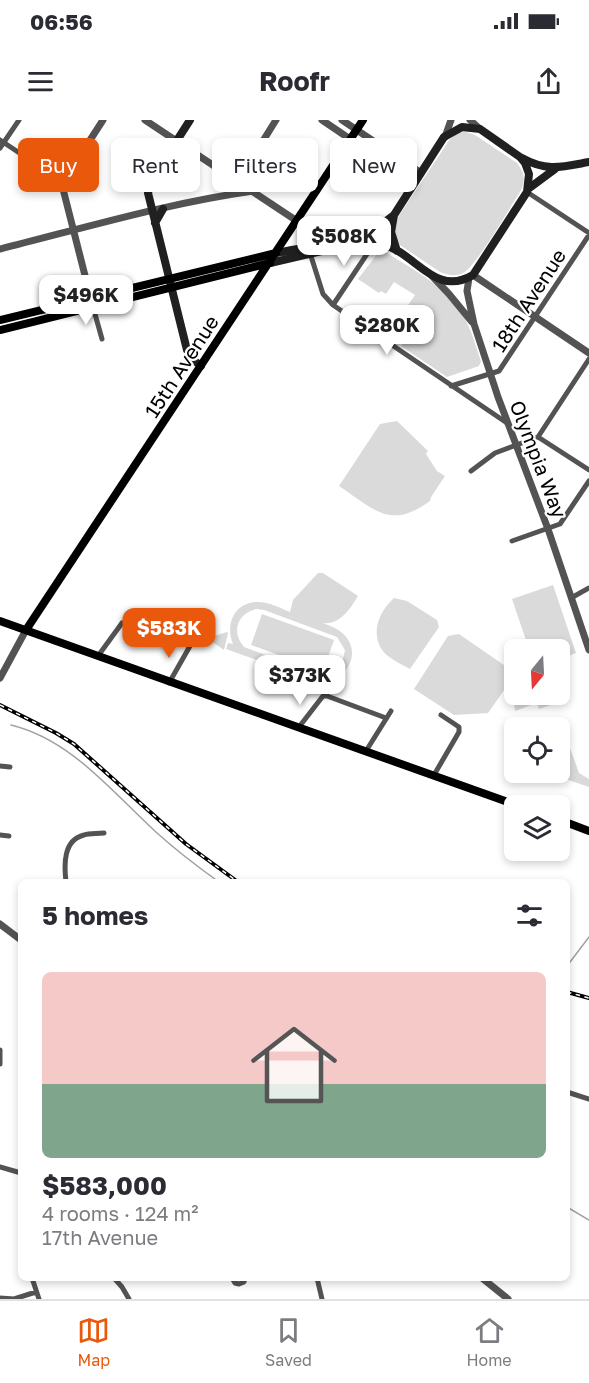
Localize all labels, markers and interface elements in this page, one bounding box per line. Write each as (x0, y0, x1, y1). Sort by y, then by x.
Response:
text: 06:56 (30, 8, 93, 35)
icon: menu (24, 65, 57, 98)
text: Roofr (259, 65, 330, 97)
icon: share (532, 65, 565, 98)
chip: Buy (18, 138, 99, 192)
chip: Rent (111, 138, 200, 192)
chip: Filters (212, 138, 318, 192)
chip: New (330, 138, 417, 192)
pin: $508K (302, 216, 386, 267)
text: $508K (311, 223, 377, 247)
street label: 18th Avenue (486, 244, 570, 356)
pin: $496K (44, 275, 128, 326)
text: $496K (53, 282, 119, 306)
pin: $280K (345, 305, 429, 356)
street label: 15th Avenue (139, 310, 223, 422)
text: $280K (354, 312, 420, 336)
street label: Olympia Way (506, 397, 572, 521)
pin: $583K (127, 608, 211, 659)
text: $583K (136, 615, 202, 639)
north arrow (504, 639, 570, 705)
map controls (504, 639, 570, 861)
pin: $373K (258, 655, 342, 706)
text: $373K (268, 662, 332, 686)
button: locate (504, 717, 570, 783)
button: layers (504, 795, 570, 861)
icon: filters (513, 899, 546, 932)
text: 5 homes (42, 900, 148, 931)
icon: home (240, 1011, 348, 1119)
text: $583,000 (42, 1170, 167, 1201)
text: 4 rooms · 124 m² (42, 1201, 199, 1225)
text: 17th Avenue (42, 1225, 158, 1249)
tab: Map (77, 1314, 110, 1370)
tab: Saved (265, 1314, 312, 1370)
tab: Home (466, 1314, 512, 1370)

